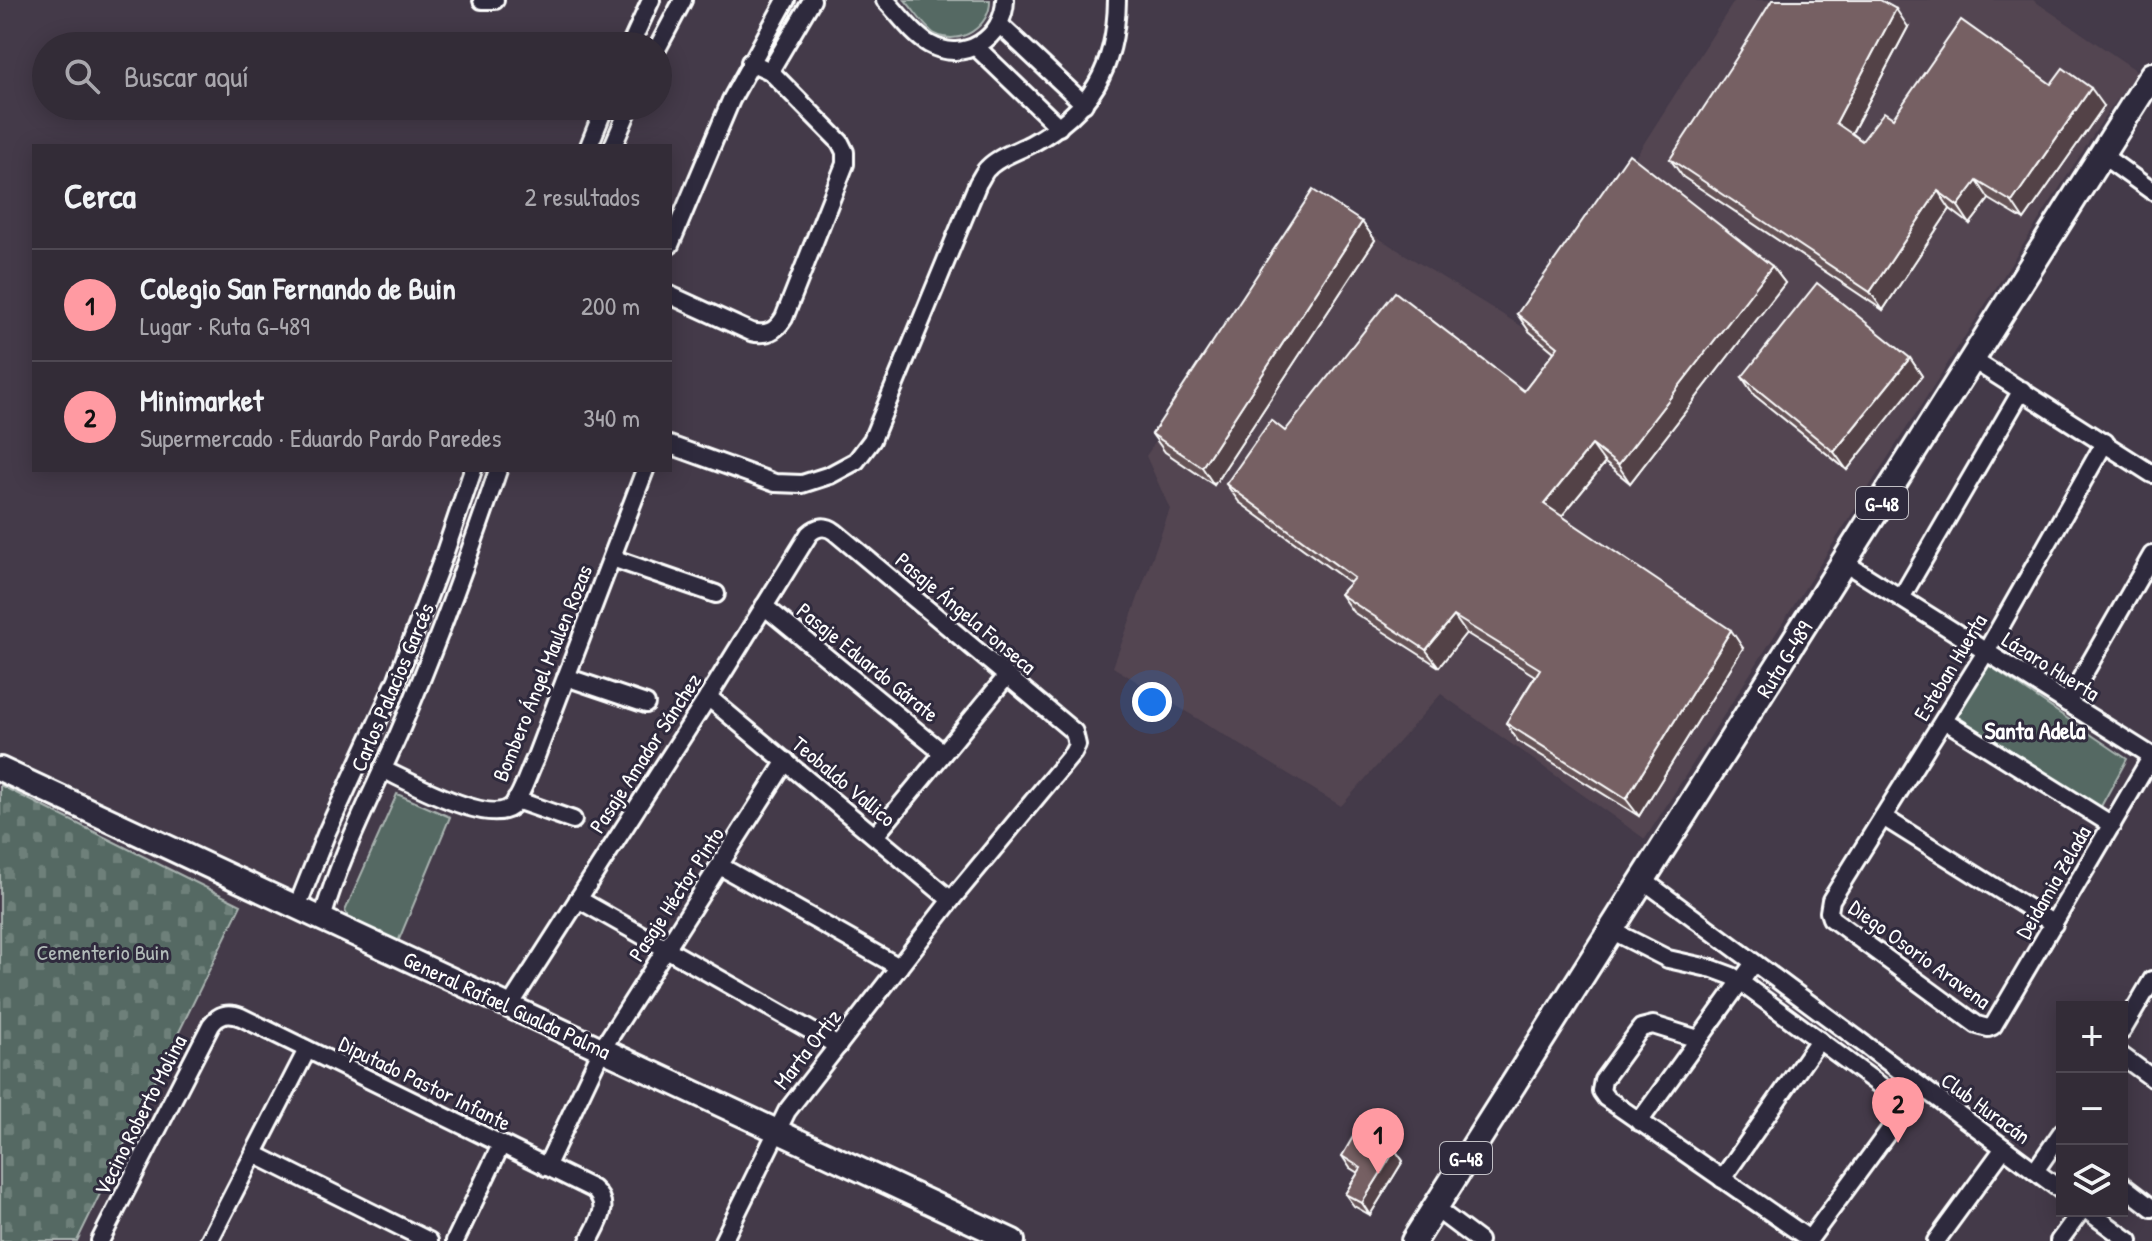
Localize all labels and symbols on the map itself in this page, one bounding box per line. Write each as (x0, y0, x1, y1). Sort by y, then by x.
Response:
road number: G-48 (1856, 487, 1908, 519)
street label: Pasaje Ángela Fonseca (889, 545, 1043, 681)
street label: Bombero Ángel Maulen Rozas (485, 560, 599, 786)
street label: Pasaje Eduardo Gárate (791, 595, 945, 729)
street label: Carlos Palacios Garcés (343, 598, 441, 776)
street label: Esteban Huerta (1906, 608, 1994, 726)
street label: Ruta G-489 (1749, 615, 1819, 703)
street label: Lázaro Huerta (1997, 624, 2106, 708)
street label: Pasaje Amador Sánchez (582, 667, 708, 839)
your location (1132, 682, 1172, 722)
district label: Santa Adela (1985, 714, 2086, 746)
street label: Teobaldo Vallico (786, 729, 902, 833)
street label: Deidamia Zelada (2008, 819, 2098, 944)
street label: Pasaje Héctor Pinto (621, 821, 731, 967)
street label: Diego Osorio Aravena (1843, 892, 1997, 1016)
park label: Cementerio Buin (37, 937, 169, 967)
street label: General Rafael Gualda Palma (398, 944, 616, 1066)
street label: Marta Ortiz (766, 1003, 848, 1095)
street label: Diputado Pastor Infante (334, 1028, 516, 1138)
street label: Vecino Roberto Molina (87, 1029, 194, 1200)
street label: Club Huracán (1935, 1065, 2037, 1151)
pin: 2 (1872, 1077, 1924, 1143)
pin: 1 (1352, 1108, 1404, 1174)
road number: G-48 (1440, 1142, 1492, 1174)

